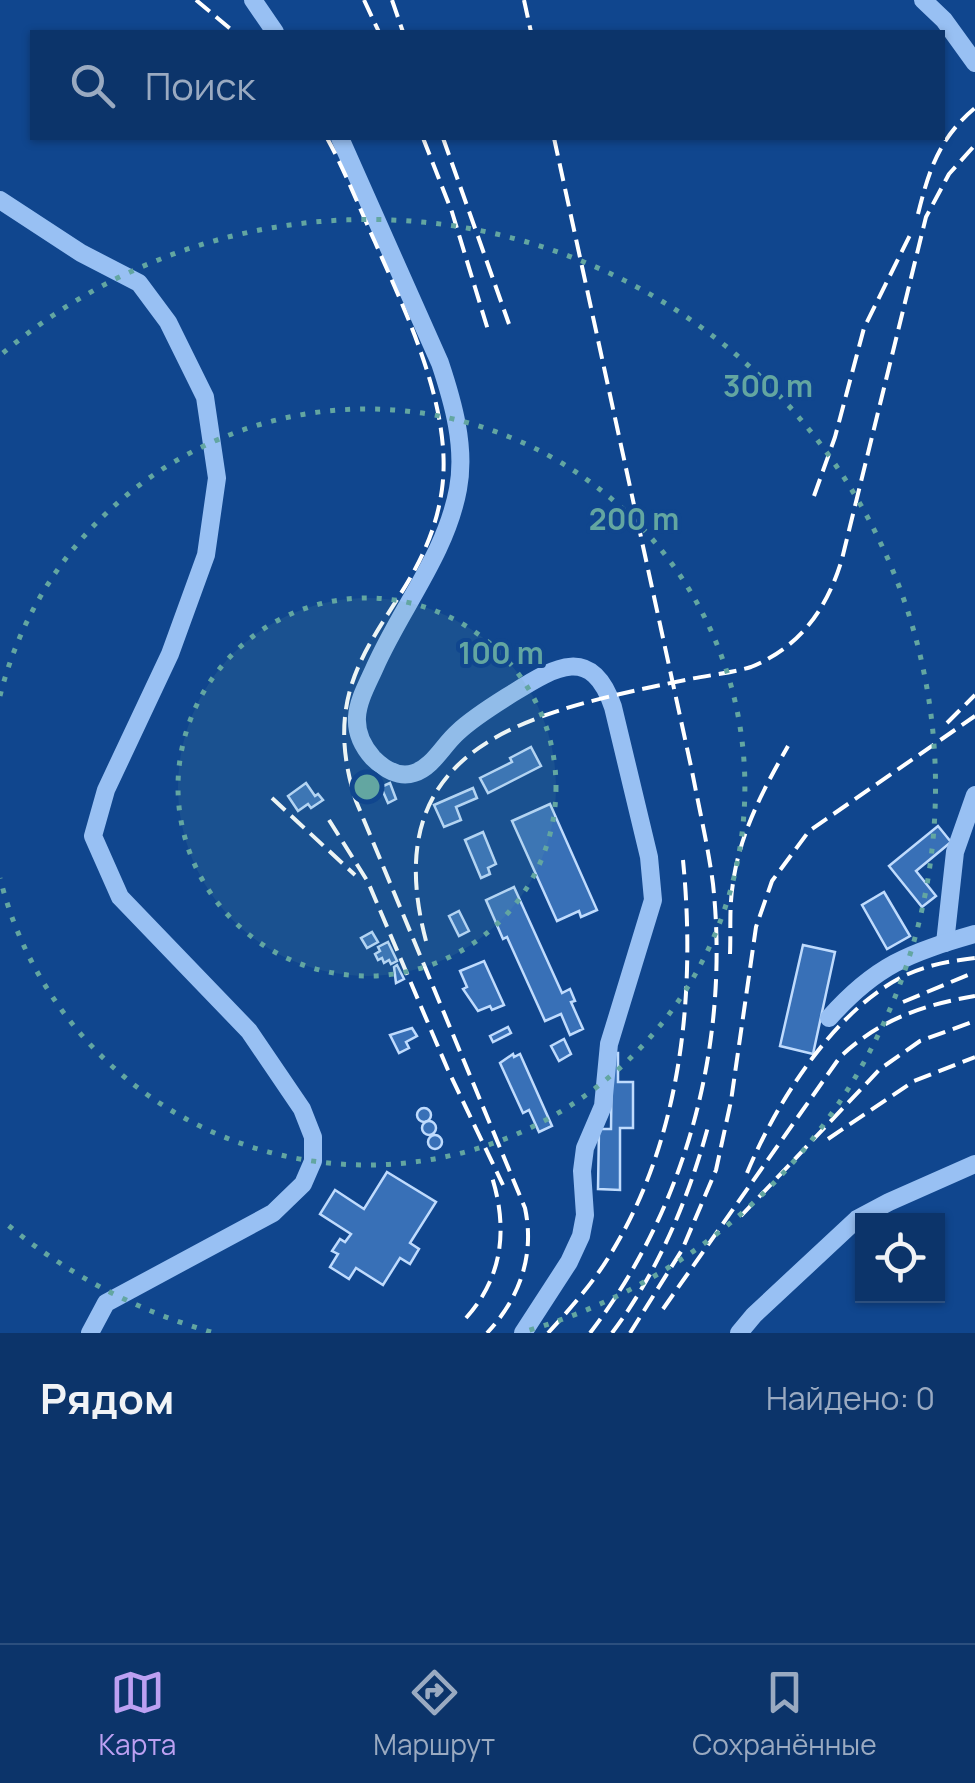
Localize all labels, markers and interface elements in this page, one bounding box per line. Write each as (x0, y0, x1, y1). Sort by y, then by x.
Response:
search box (30, 30, 945, 140)
icon: search (65, 58, 120, 113)
text: Поиск (145, 59, 255, 111)
text: 300 m (723, 365, 813, 406)
text: 200 m (589, 498, 679, 539)
text: 100 m (458, 632, 544, 673)
centre of rings (349, 769, 385, 805)
map controls (855, 1213, 945, 1303)
button: locate (855, 1213, 945, 1303)
text: Рядом (40, 1369, 174, 1427)
text: Найдено: 0 (766, 1376, 935, 1420)
tab: Карта (98, 1665, 176, 1763)
tab: Маршрут (373, 1665, 495, 1763)
tab: Сохранённые (692, 1665, 877, 1763)

